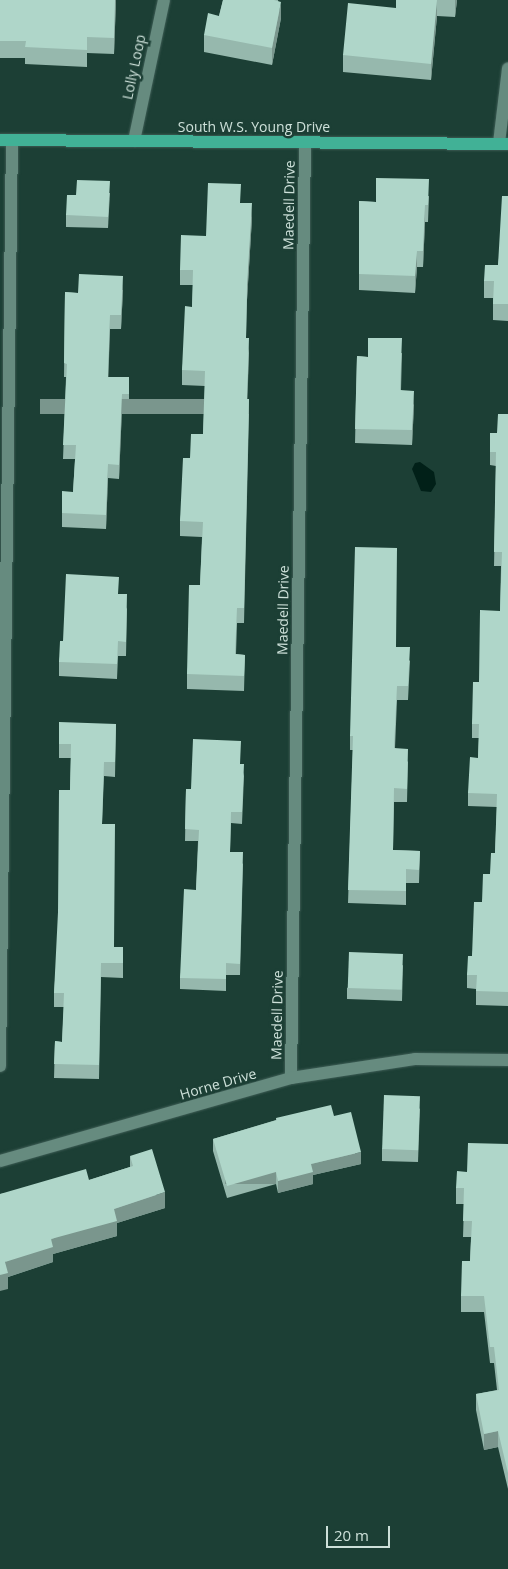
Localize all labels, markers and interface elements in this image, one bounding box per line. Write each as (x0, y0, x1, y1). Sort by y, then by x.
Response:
street label: Lolly Loop (119, 33, 149, 101)
street label: South W.S. Young Drive (178, 119, 330, 135)
street label: Maedell Drive (280, 160, 298, 250)
street label: Maedell Drive (274, 565, 292, 655)
street label: Maedell Drive (268, 970, 286, 1060)
street label: Horne Drive (178, 1065, 258, 1103)
scale bar (328, 1516, 392, 1548)
text: 20 m (334, 1525, 369, 1545)

